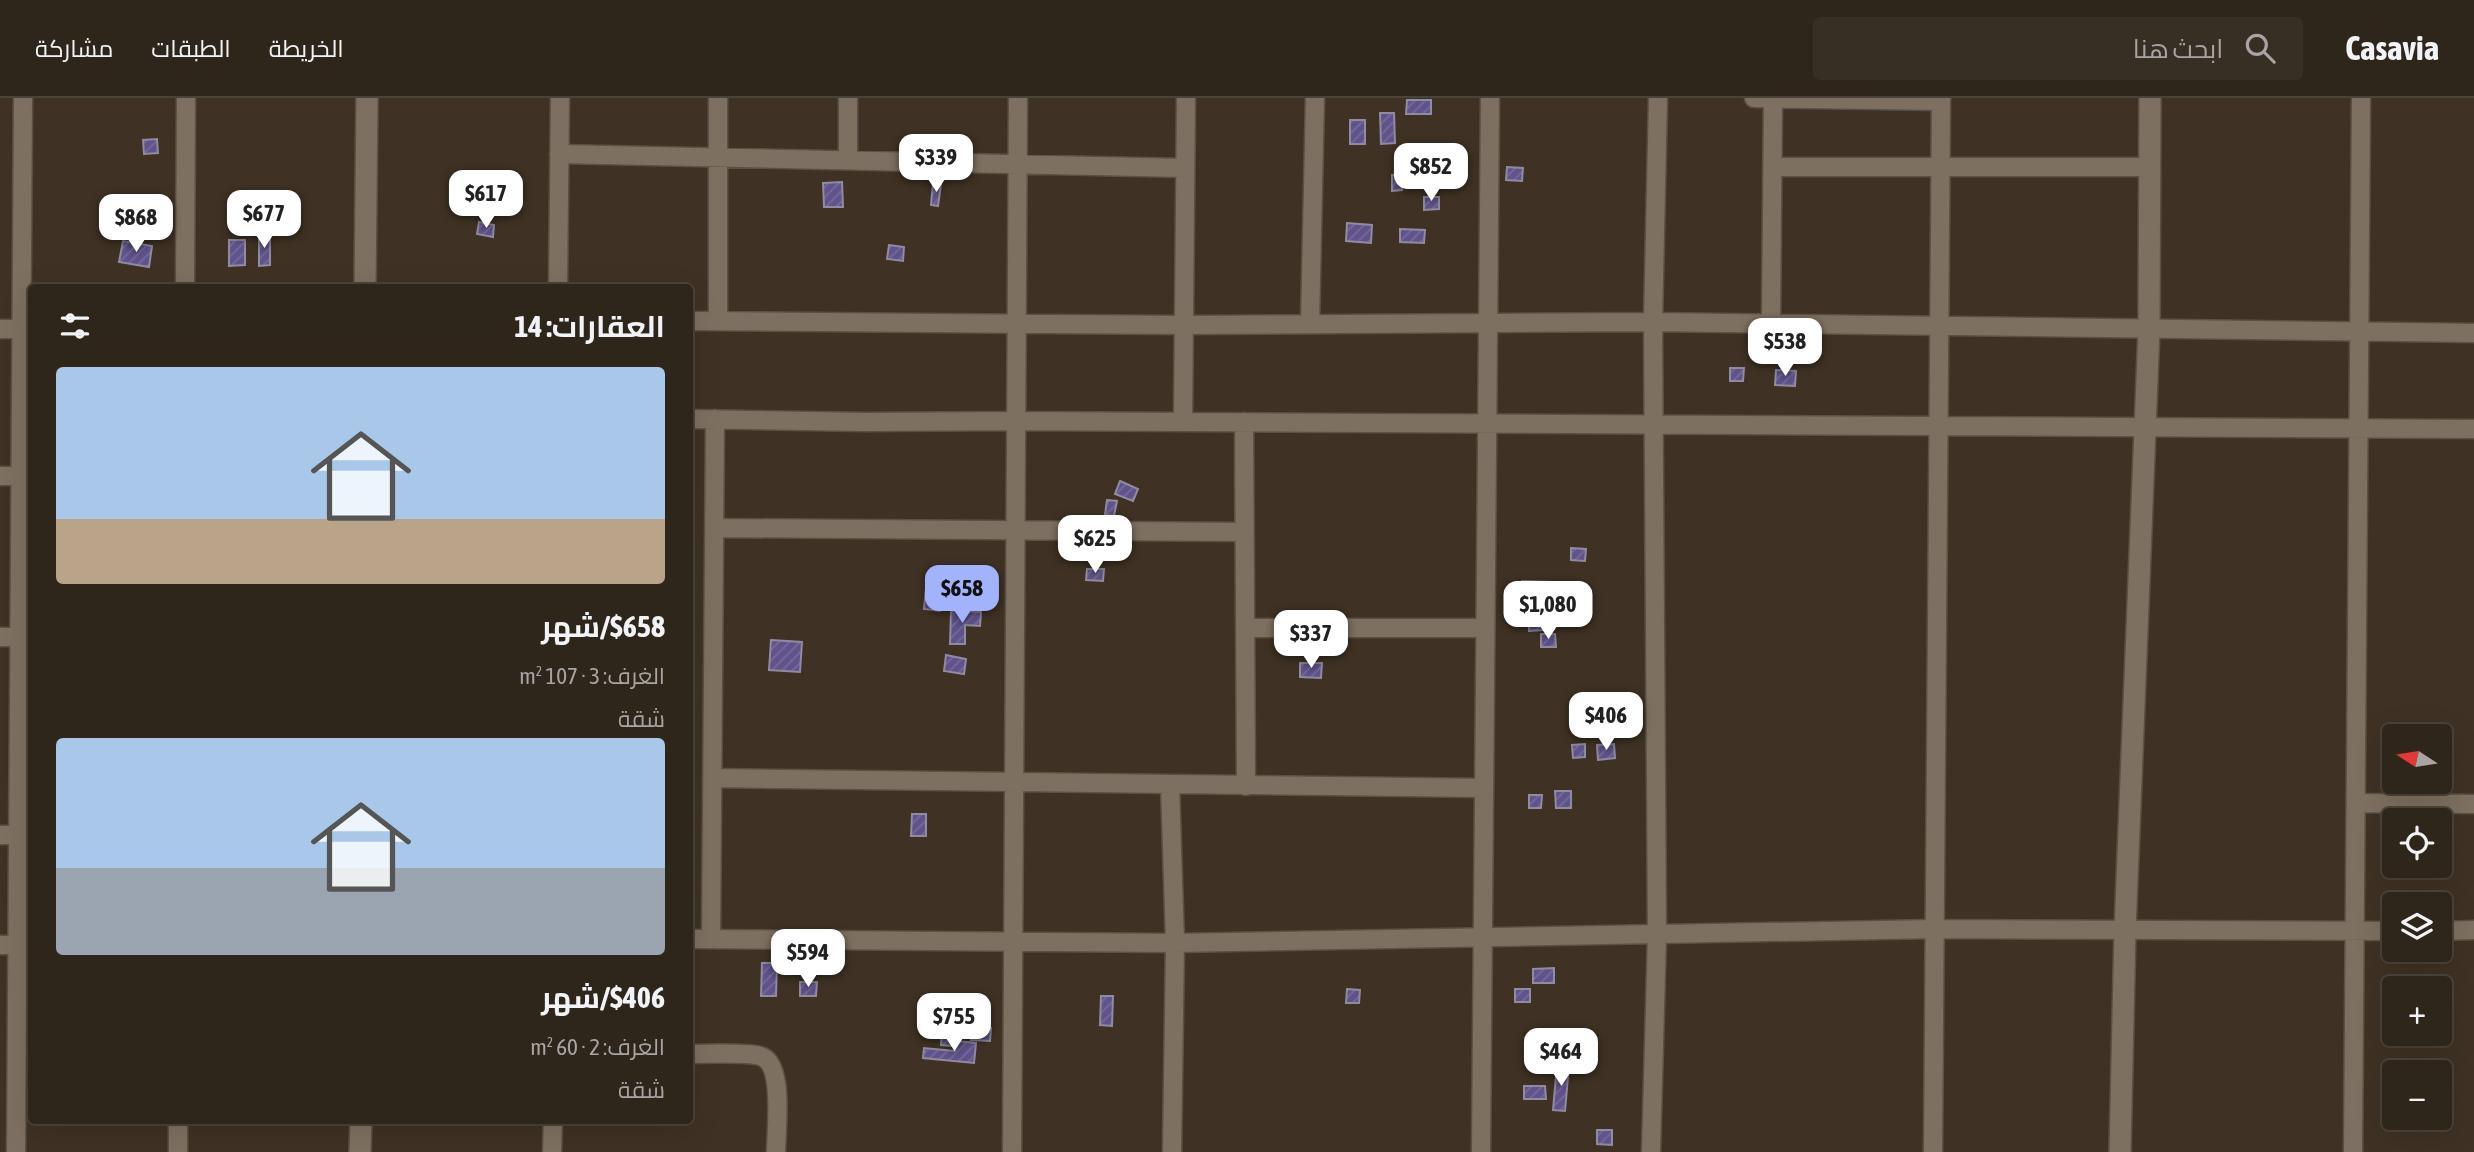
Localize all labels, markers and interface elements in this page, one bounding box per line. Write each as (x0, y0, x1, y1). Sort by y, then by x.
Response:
search box (1813, 17, 2303, 80)
icon: search (2241, 29, 2279, 67)
text: Casavia (2345, 29, 2439, 67)
text: ابحث هنا (2133, 34, 2223, 64)
text: مشاركة (35, 35, 113, 62)
text: الطبقات (151, 35, 231, 62)
text: الخريطة (269, 35, 344, 62)
pin: $339 (895, 134, 977, 194)
text: $339 (915, 144, 957, 170)
pin: $852 (1390, 144, 1472, 203)
text: $852 (1410, 153, 1452, 179)
pin: $617 (445, 170, 527, 230)
text: $617 (465, 180, 507, 206)
pin: $677 (223, 190, 305, 250)
pin: $868 (95, 194, 177, 254)
text: $677 (243, 200, 285, 226)
text: $868 (115, 204, 157, 230)
icon: filters (56, 307, 94, 345)
text: العقارات: 14 (514, 309, 665, 343)
pin: $538 (1744, 318, 1826, 378)
text: $538 (1764, 328, 1806, 354)
icon: home (298, 413, 424, 539)
pin: $625 (1054, 516, 1136, 575)
text: $625 (1074, 525, 1116, 551)
pin: $658 (921, 566, 1003, 625)
text: $658 (941, 575, 983, 601)
pin: $1,080 (1491, 582, 1605, 641)
text: $1,080 (1520, 591, 1577, 617)
text: $658/شهر (541, 609, 665, 643)
pin: $337 (1270, 610, 1352, 670)
text: $337 (1290, 620, 1332, 646)
text: الغرف: 3 · 107 m² (519, 663, 665, 689)
pin: $406 (1565, 692, 1647, 752)
text: $406 (1585, 702, 1627, 728)
text: شقة (618, 706, 665, 732)
north arrow (2382, 724, 2452, 794)
map controls (2382, 724, 2452, 1130)
icon: home (298, 784, 424, 910)
button: locate (2382, 808, 2452, 878)
button: layers (2382, 892, 2452, 962)
pin: $594 (767, 930, 849, 989)
text: $594 (787, 939, 829, 965)
button: + (2382, 976, 2452, 1046)
text: $406/شهر (541, 980, 665, 1014)
pin: $755 (913, 993, 995, 1053)
text: $755 (933, 1003, 975, 1029)
pin: $464 (1520, 1028, 1602, 1088)
text: الغرف: 2 · 60 m² (530, 1034, 665, 1060)
text: $464 (1540, 1038, 1582, 1064)
button: − (2382, 1060, 2452, 1130)
text: شقة (618, 1077, 665, 1103)

